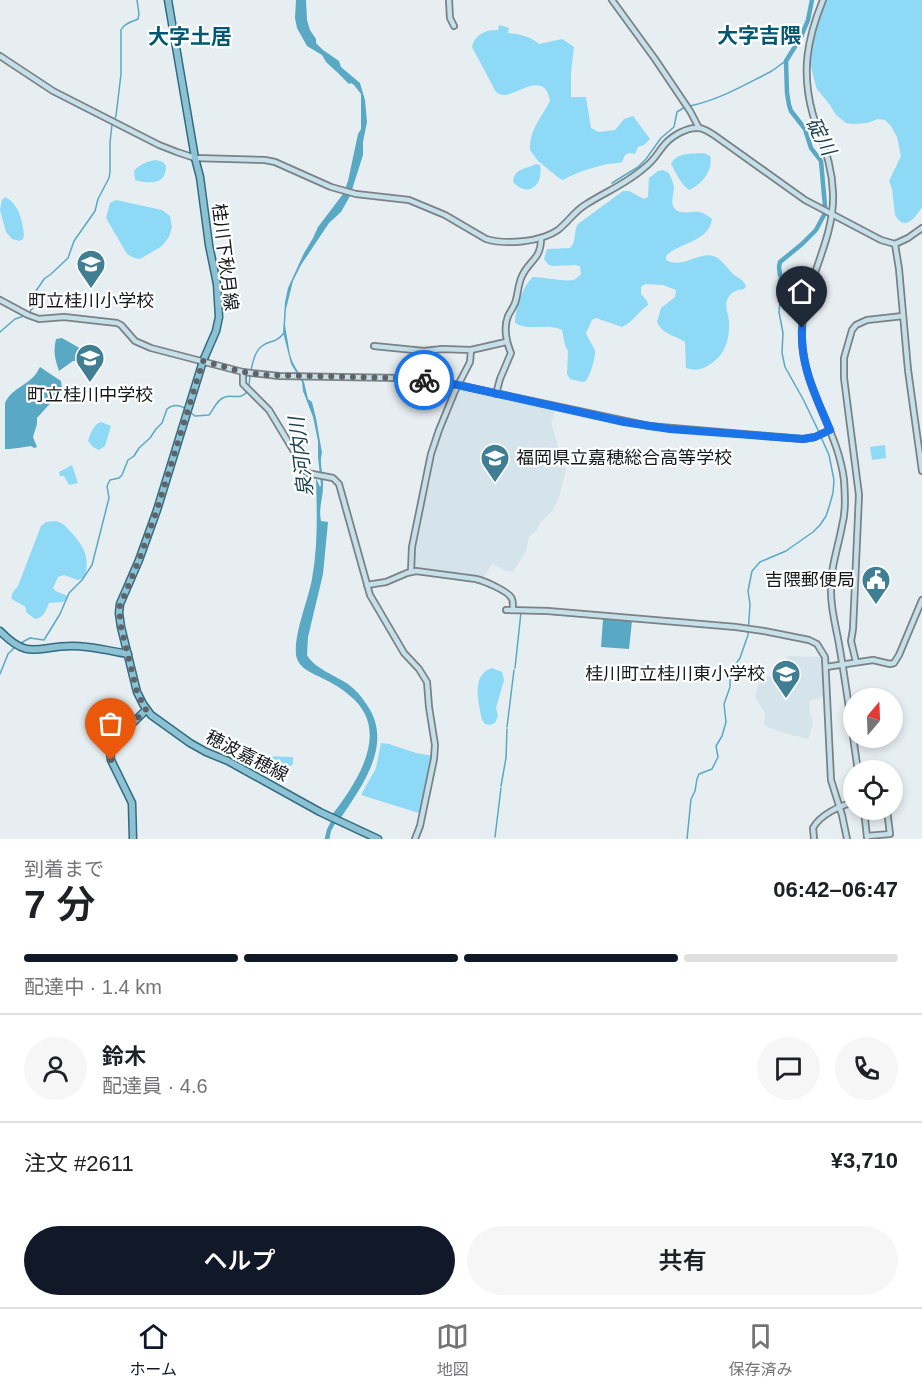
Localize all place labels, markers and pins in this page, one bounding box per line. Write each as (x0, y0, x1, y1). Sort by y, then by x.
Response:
school or university icon: 町立桂川小学校 (75, 248, 107, 290)
pin (776, 266, 827, 328)
place label: 町立桂川小学校 (28, 291, 154, 311)
school or university icon: 町立桂川中学校 (74, 342, 106, 384)
place label: 町立桂川中学校 (27, 385, 153, 405)
school or university icon: 福岡県立嘉穂総合高等学校 (479, 442, 511, 484)
place label: 福岡県立嘉穂総合高等学校 (516, 448, 732, 468)
public building icon: 吉隈郵便局 (860, 564, 892, 606)
place label: 吉隈郵便局 (765, 570, 855, 590)
school or university icon: 桂川町立桂川東小学校 (770, 658, 802, 700)
place label: 桂川町立桂川東小学校 (585, 664, 765, 684)
pin (85, 698, 136, 760)

